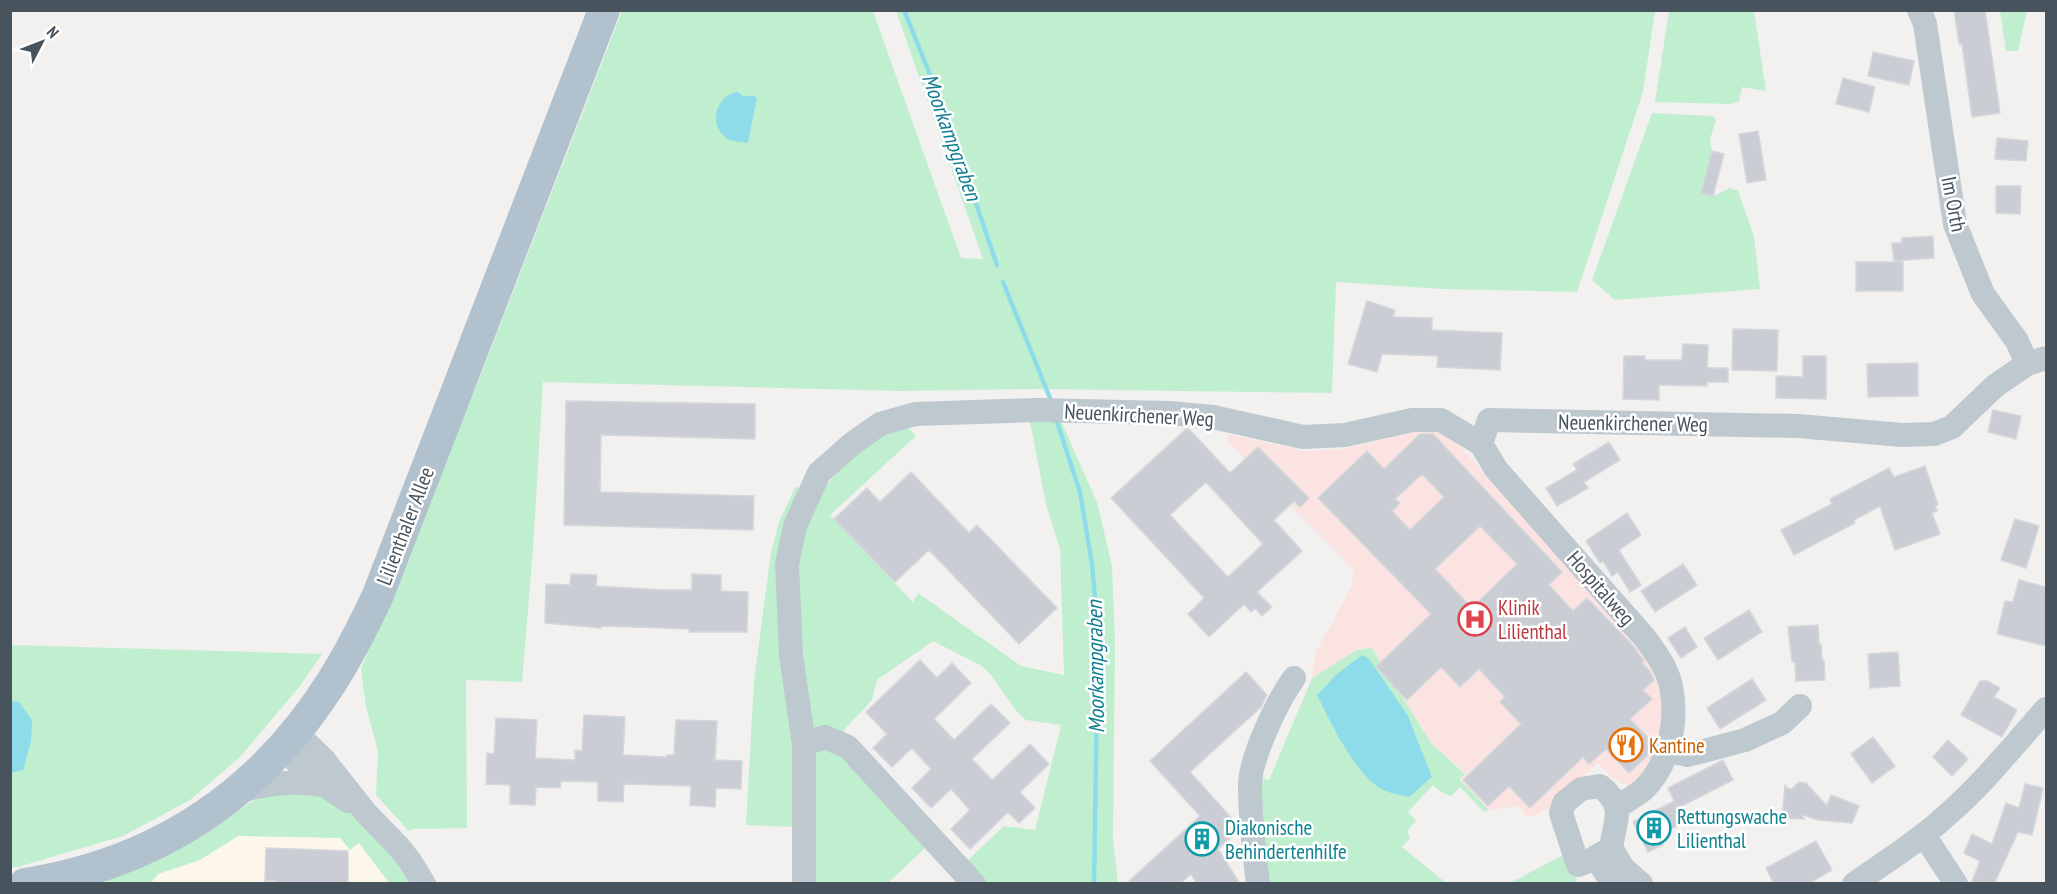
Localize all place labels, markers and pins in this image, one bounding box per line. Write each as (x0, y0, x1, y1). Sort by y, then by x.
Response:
place label: Klinik Lilienthal (1498, 594, 1567, 645)
hospital icon: Klinik Lilienthal (1457, 601, 1493, 637)
restaurant icon: Kantine (1608, 727, 1644, 763)
place label: Kantine (1649, 732, 1705, 759)
place label: Rettungswache Lilienthal (1677, 803, 1787, 854)
building icon: Rettungswache Lilienthal (1636, 810, 1672, 846)
place label: Diakonische Behindertenhilfe (1225, 814, 1347, 865)
building icon: Diakonische Behindertenhilfe (1184, 821, 1220, 857)

